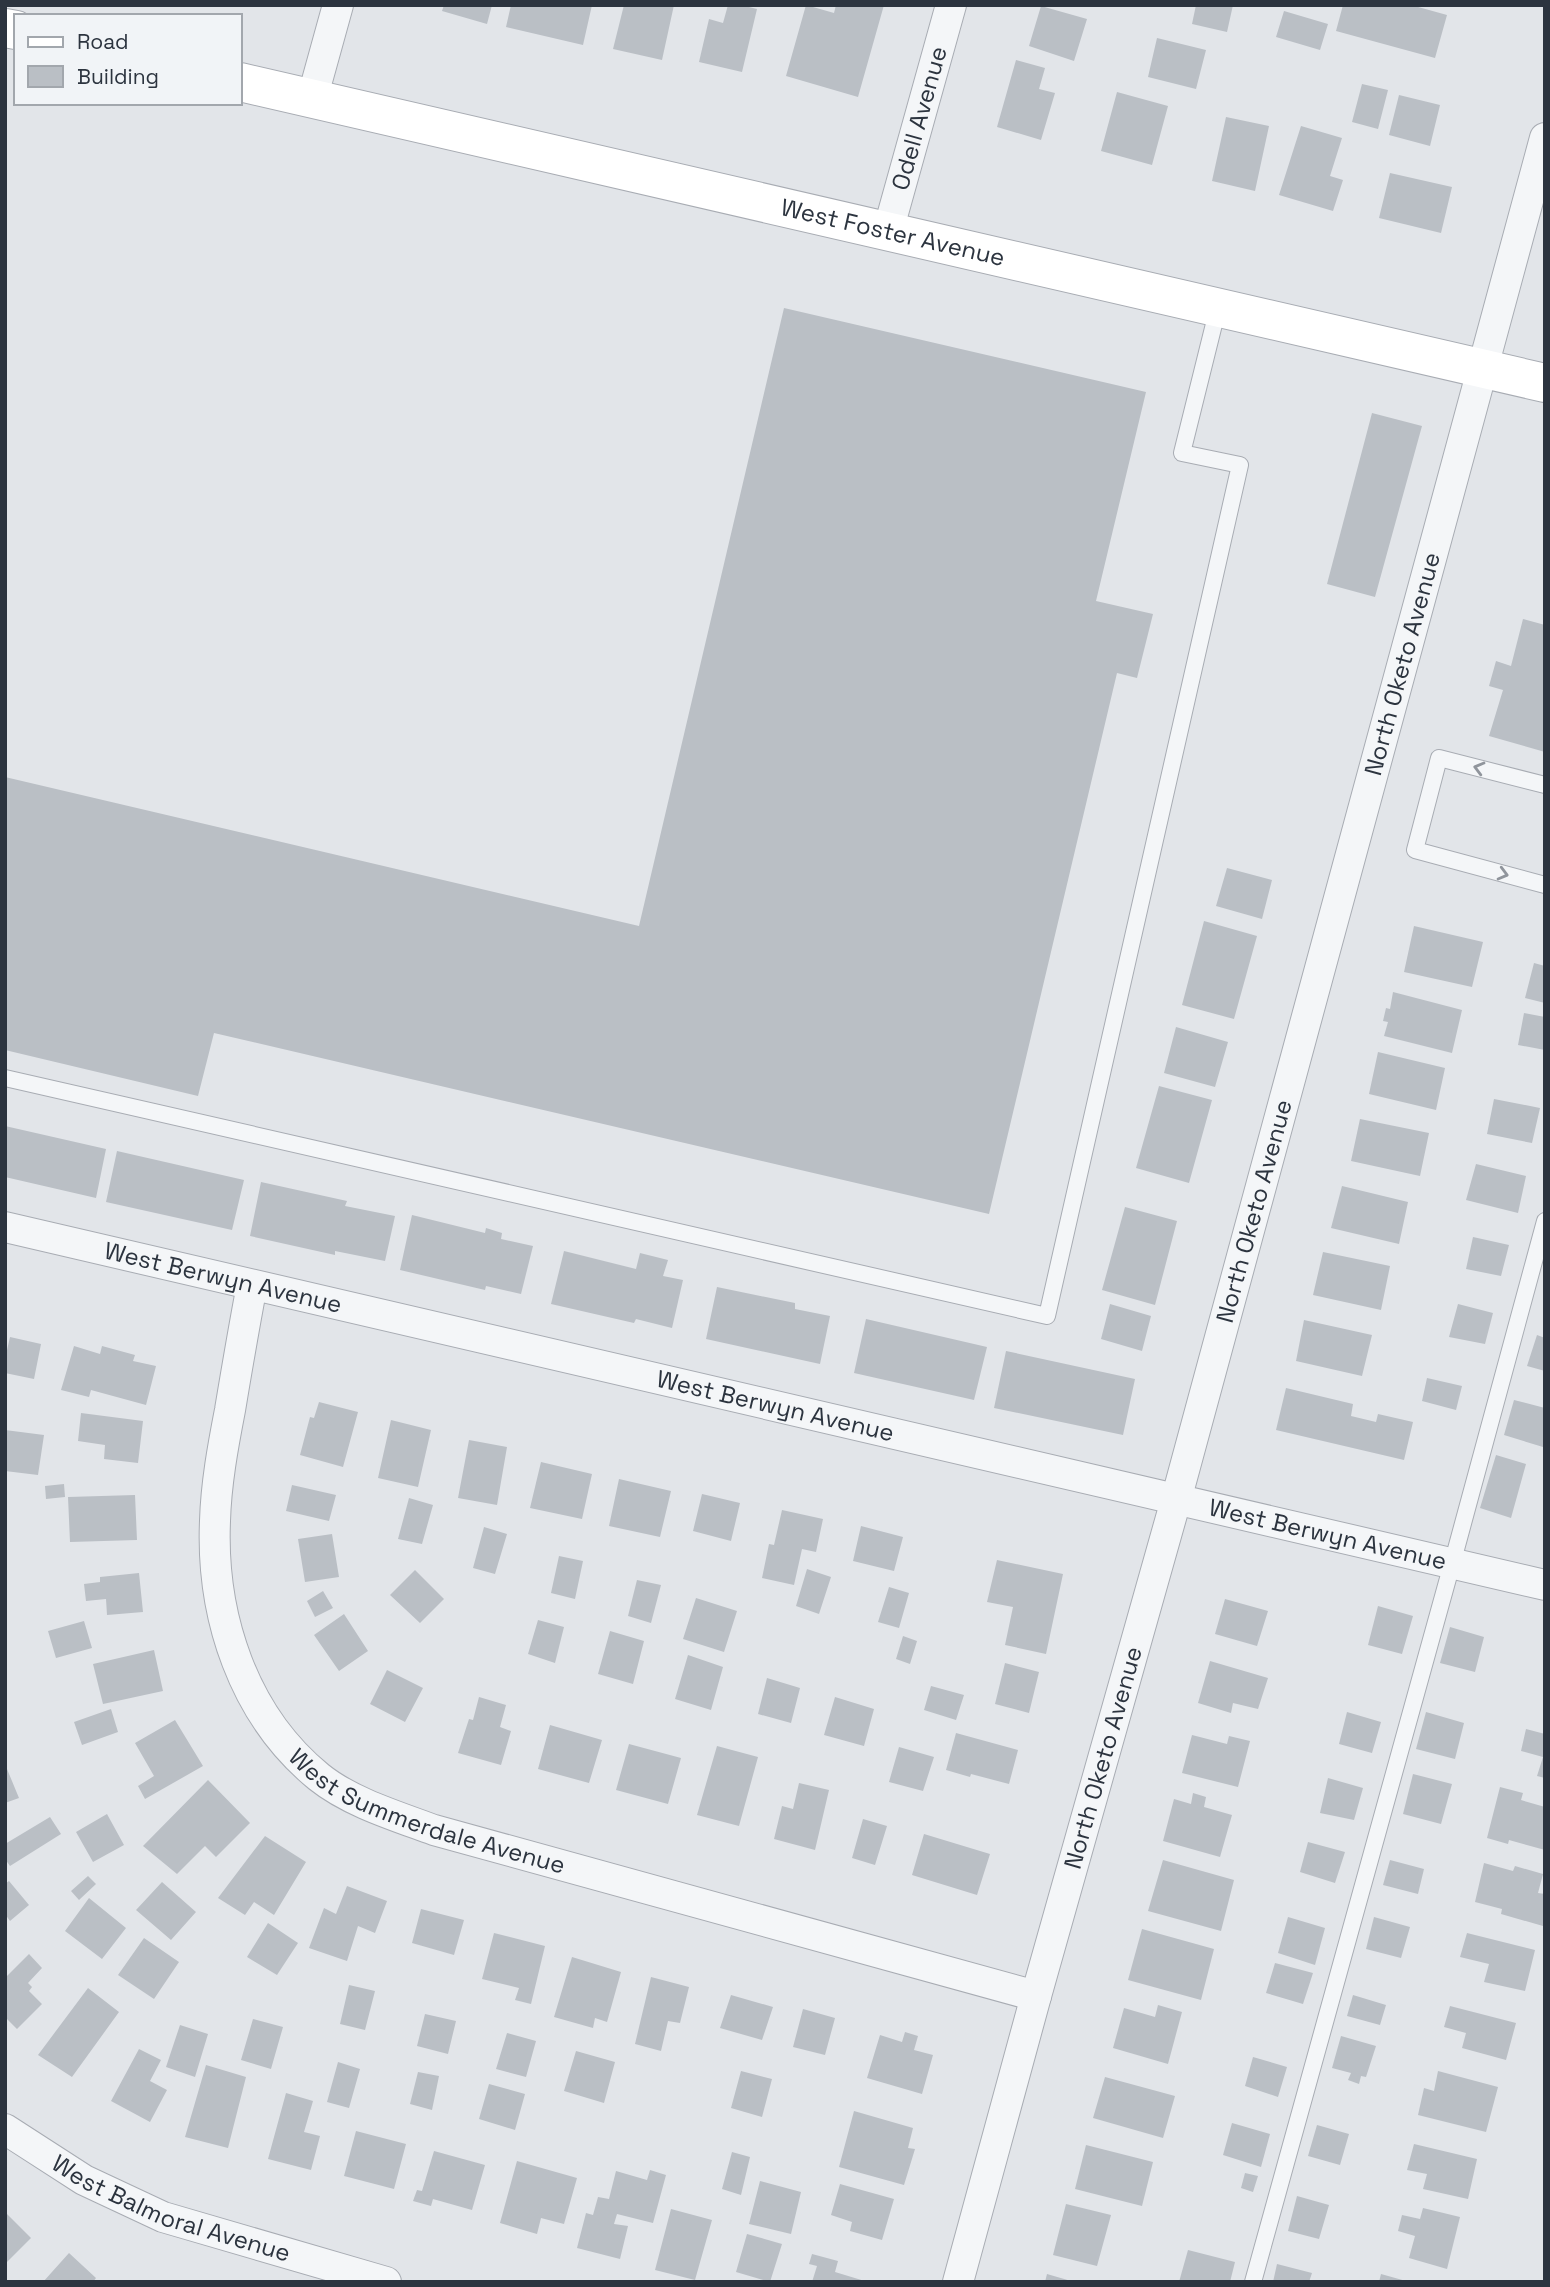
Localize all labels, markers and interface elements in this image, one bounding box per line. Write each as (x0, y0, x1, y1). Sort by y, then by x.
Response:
legend (14, 14, 242, 105)
text: Road (77, 28, 129, 55)
street label: Odell Avenue (884, 43, 954, 194)
text: Building (77, 63, 159, 90)
street label: West Foster Avenue (778, 191, 1008, 273)
street label: North Oketo Avenue (1357, 549, 1447, 779)
one-way arrow (1473, 762, 1485, 776)
one-way arrow (1497, 866, 1509, 880)
street label: North Oketo Avenue (1209, 1096, 1299, 1326)
street label: West Berwyn Avenue (101, 1235, 345, 1320)
street label: West Berwyn Avenue (654, 1363, 897, 1448)
street label: West Berwyn Avenue (1206, 1491, 1450, 1577)
street label: North Oketo Avenue (1057, 1643, 1149, 1873)
street label: West Summerdale Avenue (282, 1742, 569, 1880)
street label: West Balmoral Avenue (46, 2147, 294, 2268)

